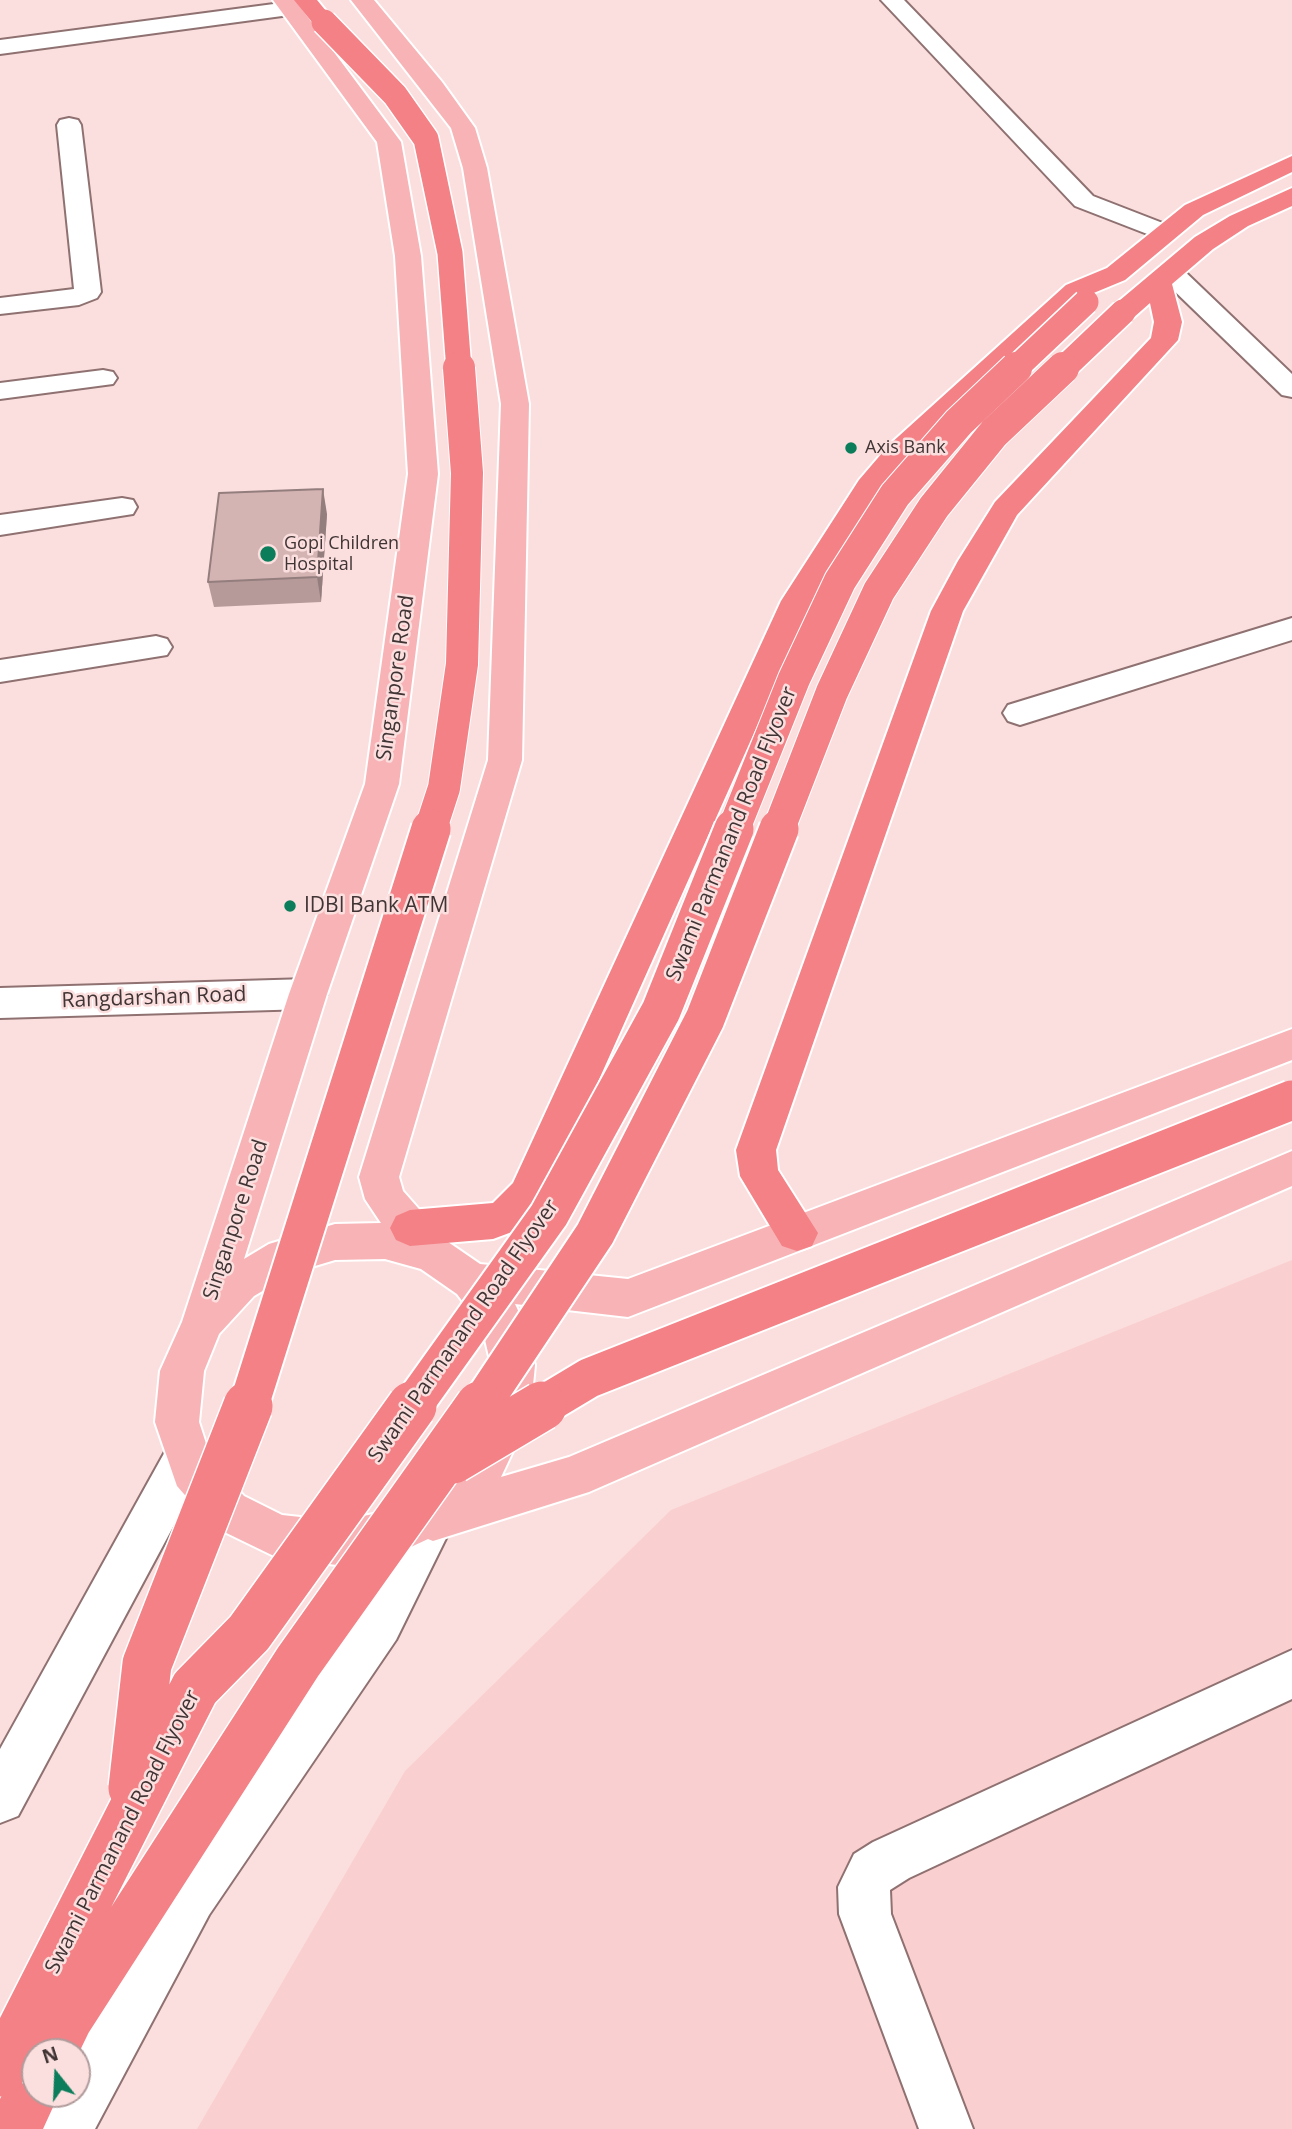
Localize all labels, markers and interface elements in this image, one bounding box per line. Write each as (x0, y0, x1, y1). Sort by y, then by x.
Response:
place label: Axis Bank (865, 437, 946, 459)
marker: Axis Bank (843, 440, 859, 456)
place label: Gopi Children Hospital (284, 533, 399, 576)
marker: Gopi Children Hospital (258, 544, 278, 564)
street label: Singanpore Road (372, 594, 420, 762)
street label: Swami Parmanand Road Flyover (661, 683, 803, 985)
place label: IDBI Bank ATM (304, 893, 448, 919)
marker: IDBI Bank ATM (282, 898, 298, 914)
street label: Rangdarshan Road (61, 982, 247, 1014)
street label: Singanpore Road (198, 1137, 274, 1303)
street label: Swami Parmanand Road Flyover (363, 1195, 565, 1467)
street label: Swami Parmanand Road Flyover (40, 1686, 206, 1978)
north arrow (21, 2038, 91, 2108)
text: N (39, 2040, 61, 2070)

